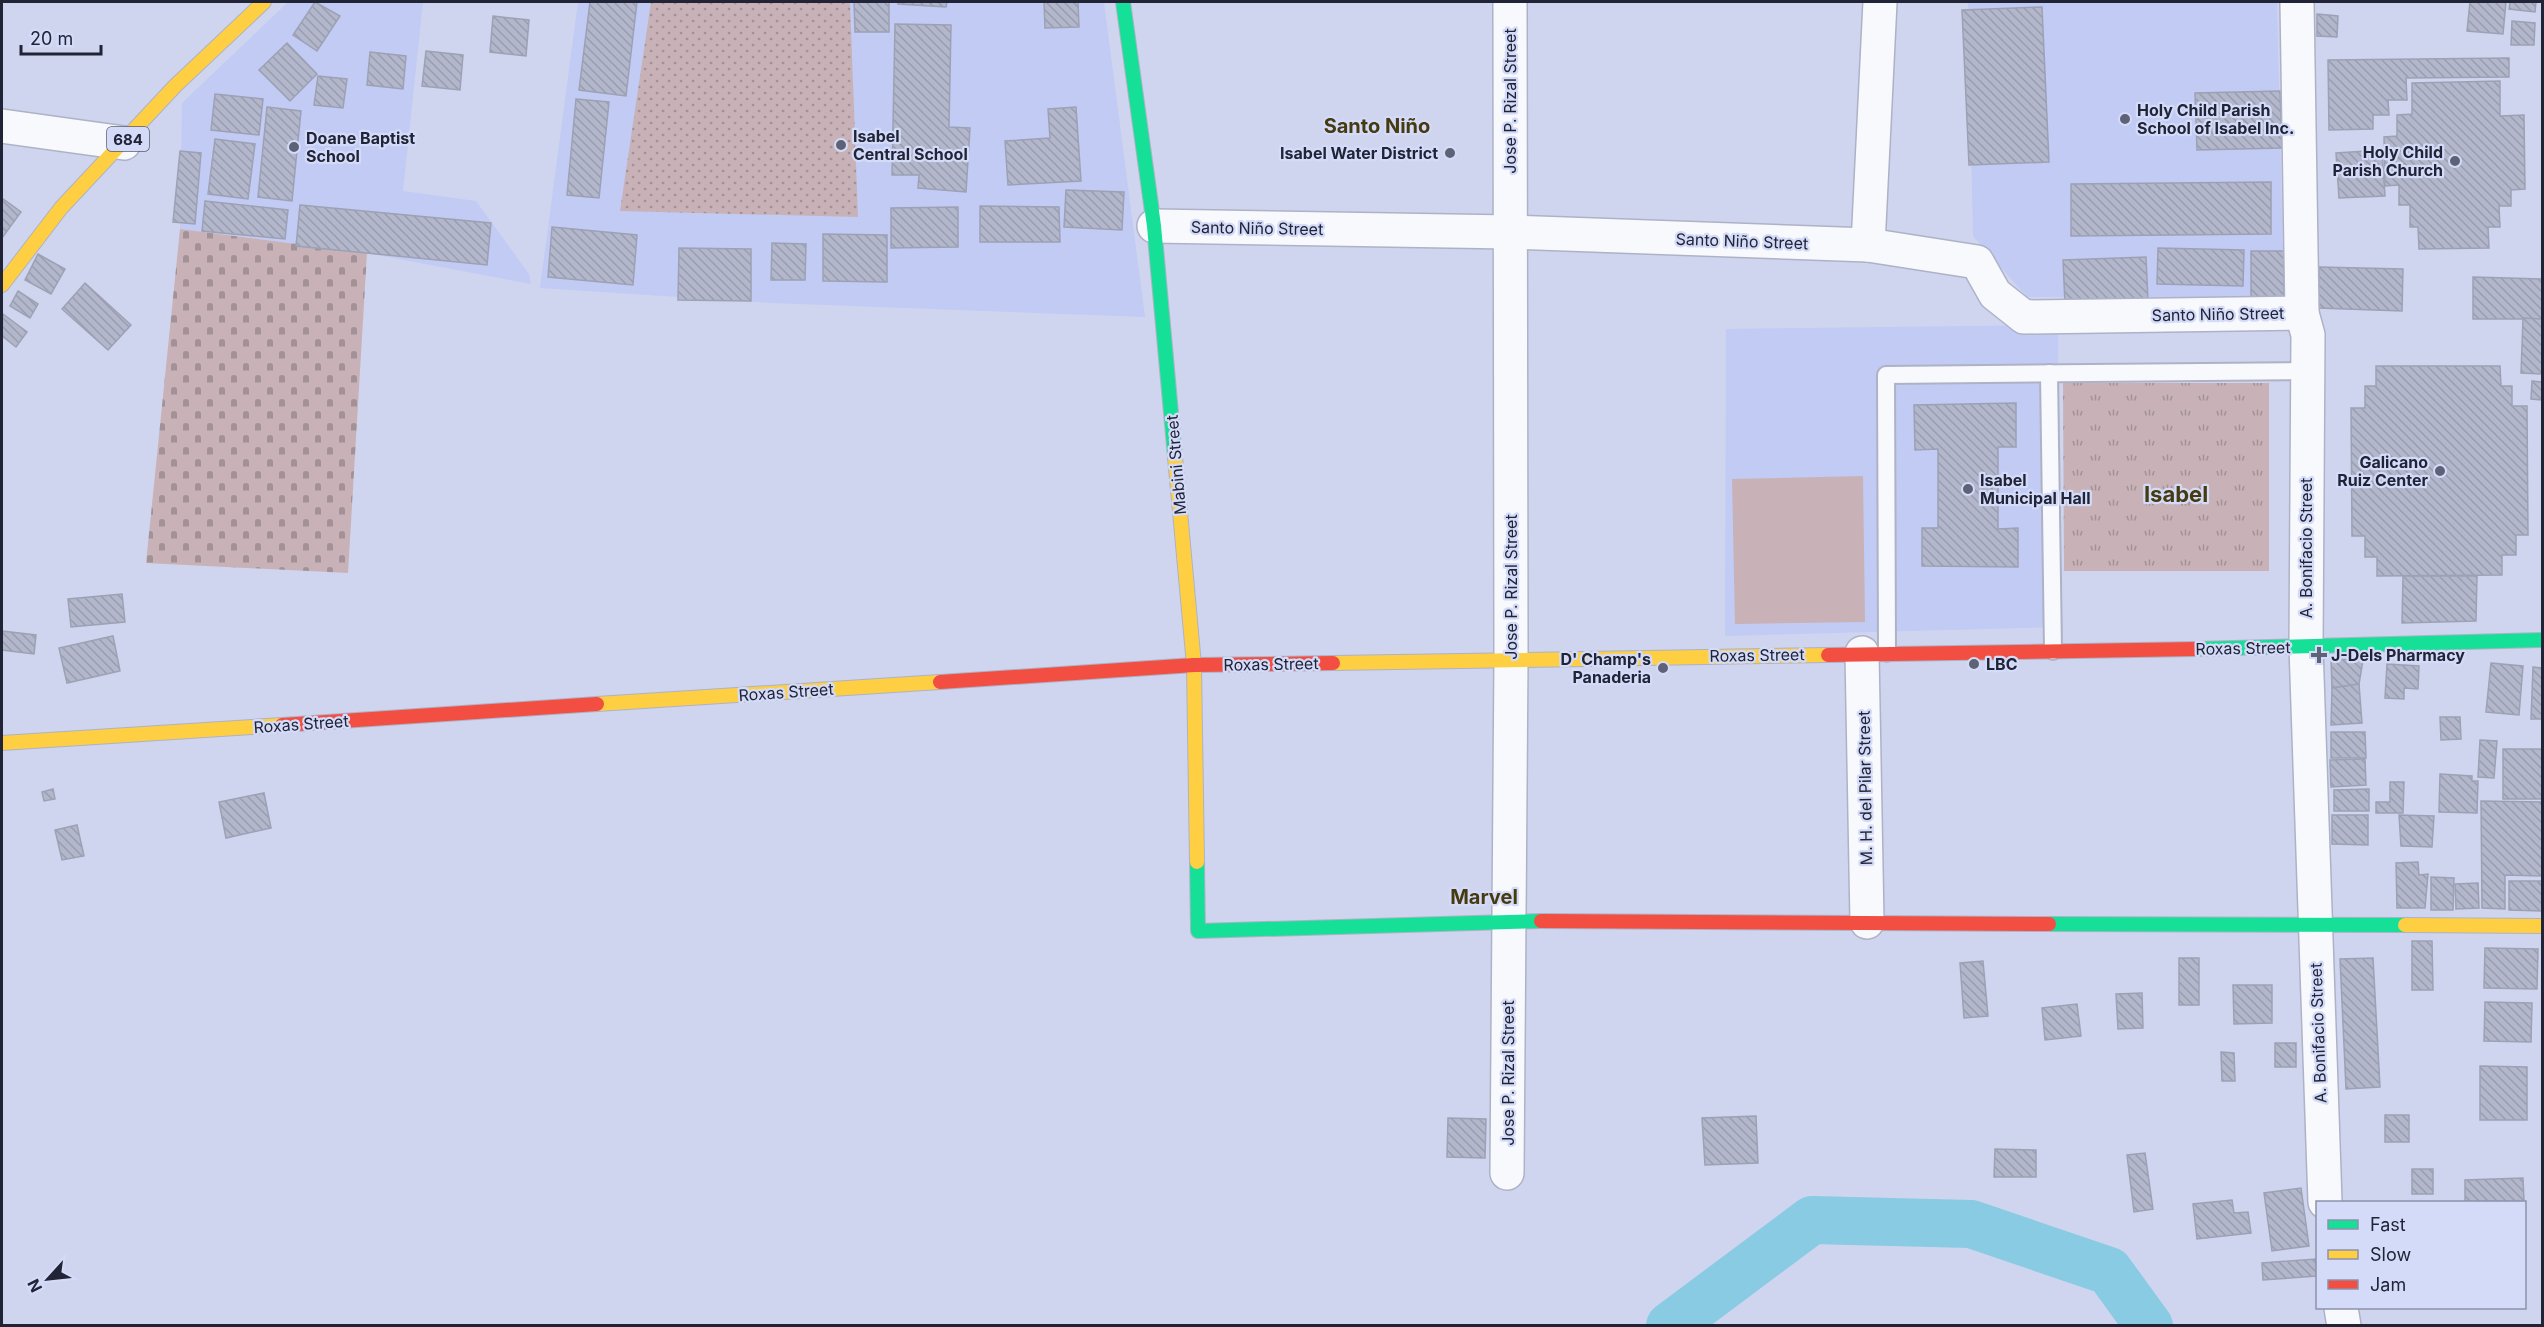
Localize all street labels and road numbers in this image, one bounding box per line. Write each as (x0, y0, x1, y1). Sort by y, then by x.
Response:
street label: Jose P. Rizal Street (1500, 28, 1520, 174)
road number: 684 (107, 127, 149, 151)
street label: Santo Niño Street (1191, 217, 1323, 239)
street label: Santo Niño Street (1675, 229, 1809, 253)
street label: Santo Niño Street (2152, 303, 2284, 325)
street label: Mabini Street (1162, 414, 1190, 516)
street label: A. Bonifacio Street (2296, 478, 2316, 618)
street label: Jose P. Rizal Street (1501, 514, 1521, 660)
street label: Roxas Street (2195, 637, 2291, 659)
street label: Roxas Street (1709, 644, 1805, 666)
street label: Roxas Street (1223, 653, 1319, 675)
street label: Roxas Street (738, 679, 834, 705)
street label: M. H. del Pilar Street (1854, 710, 1876, 866)
street label: Roxas Street (253, 711, 349, 737)
street label: A. Bonifacio Street (2306, 962, 2330, 1104)
street label: Jose P. Rizal Street (1498, 1000, 1518, 1146)

